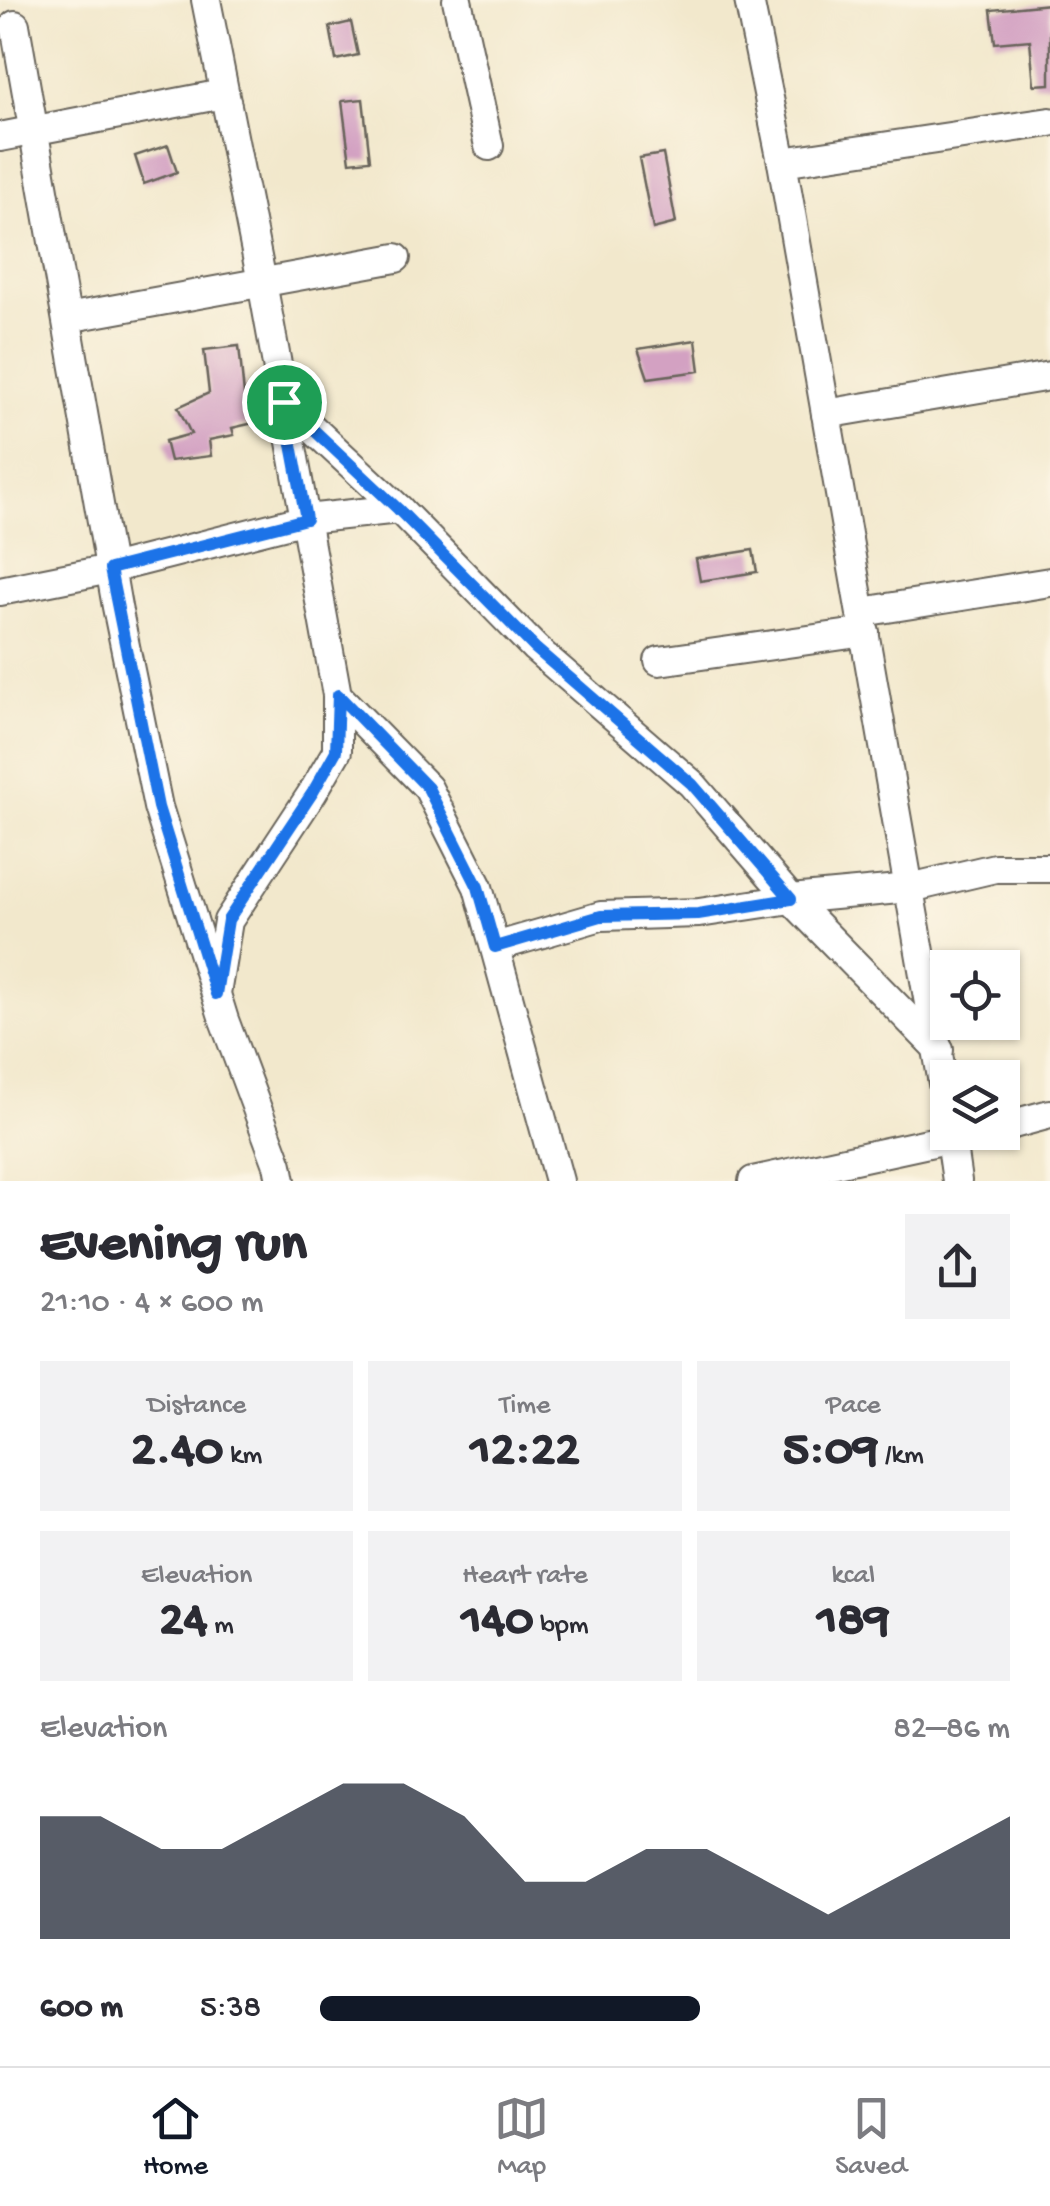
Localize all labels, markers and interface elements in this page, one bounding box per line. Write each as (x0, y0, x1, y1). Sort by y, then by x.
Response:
pin (242, 360, 327, 445)
icon: arrive (257, 375, 312, 430)
map controls (930, 950, 1020, 1150)
button: locate (930, 950, 1020, 1040)
button: layers (930, 1060, 1020, 1150)
button: share (905, 1214, 1010, 1319)
text: Evening run (40, 1215, 307, 1279)
text: 21:10 · 4 × 600 m (40, 1285, 264, 1323)
text: Distance (147, 1390, 246, 1423)
text: Time (499, 1390, 551, 1423)
text: Pace (826, 1390, 881, 1423)
text: 2.40 (131, 1423, 223, 1482)
text: 12:22 (470, 1423, 580, 1482)
text: 5:09 (783, 1423, 878, 1482)
text: km (223, 1440, 262, 1473)
text: /km (878, 1440, 924, 1473)
text: Elevation (141, 1560, 252, 1593)
text: Heart rate (462, 1560, 588, 1593)
text: kcal (831, 1560, 875, 1593)
text: 24 (159, 1593, 207, 1652)
text: 140 (461, 1593, 534, 1652)
text: 189 (817, 1593, 890, 1652)
text: m (207, 1610, 234, 1643)
text: bpm (534, 1610, 589, 1643)
text: Elevation (40, 1711, 167, 1749)
text: 82–86 m (893, 1711, 1010, 1749)
text: 600 m (40, 1990, 123, 2028)
text: 5:38 (200, 1990, 261, 2028)
tab: Home (143, 2091, 208, 2184)
tab: Map (494, 2091, 549, 2184)
tab: Saved (835, 2091, 907, 2184)

